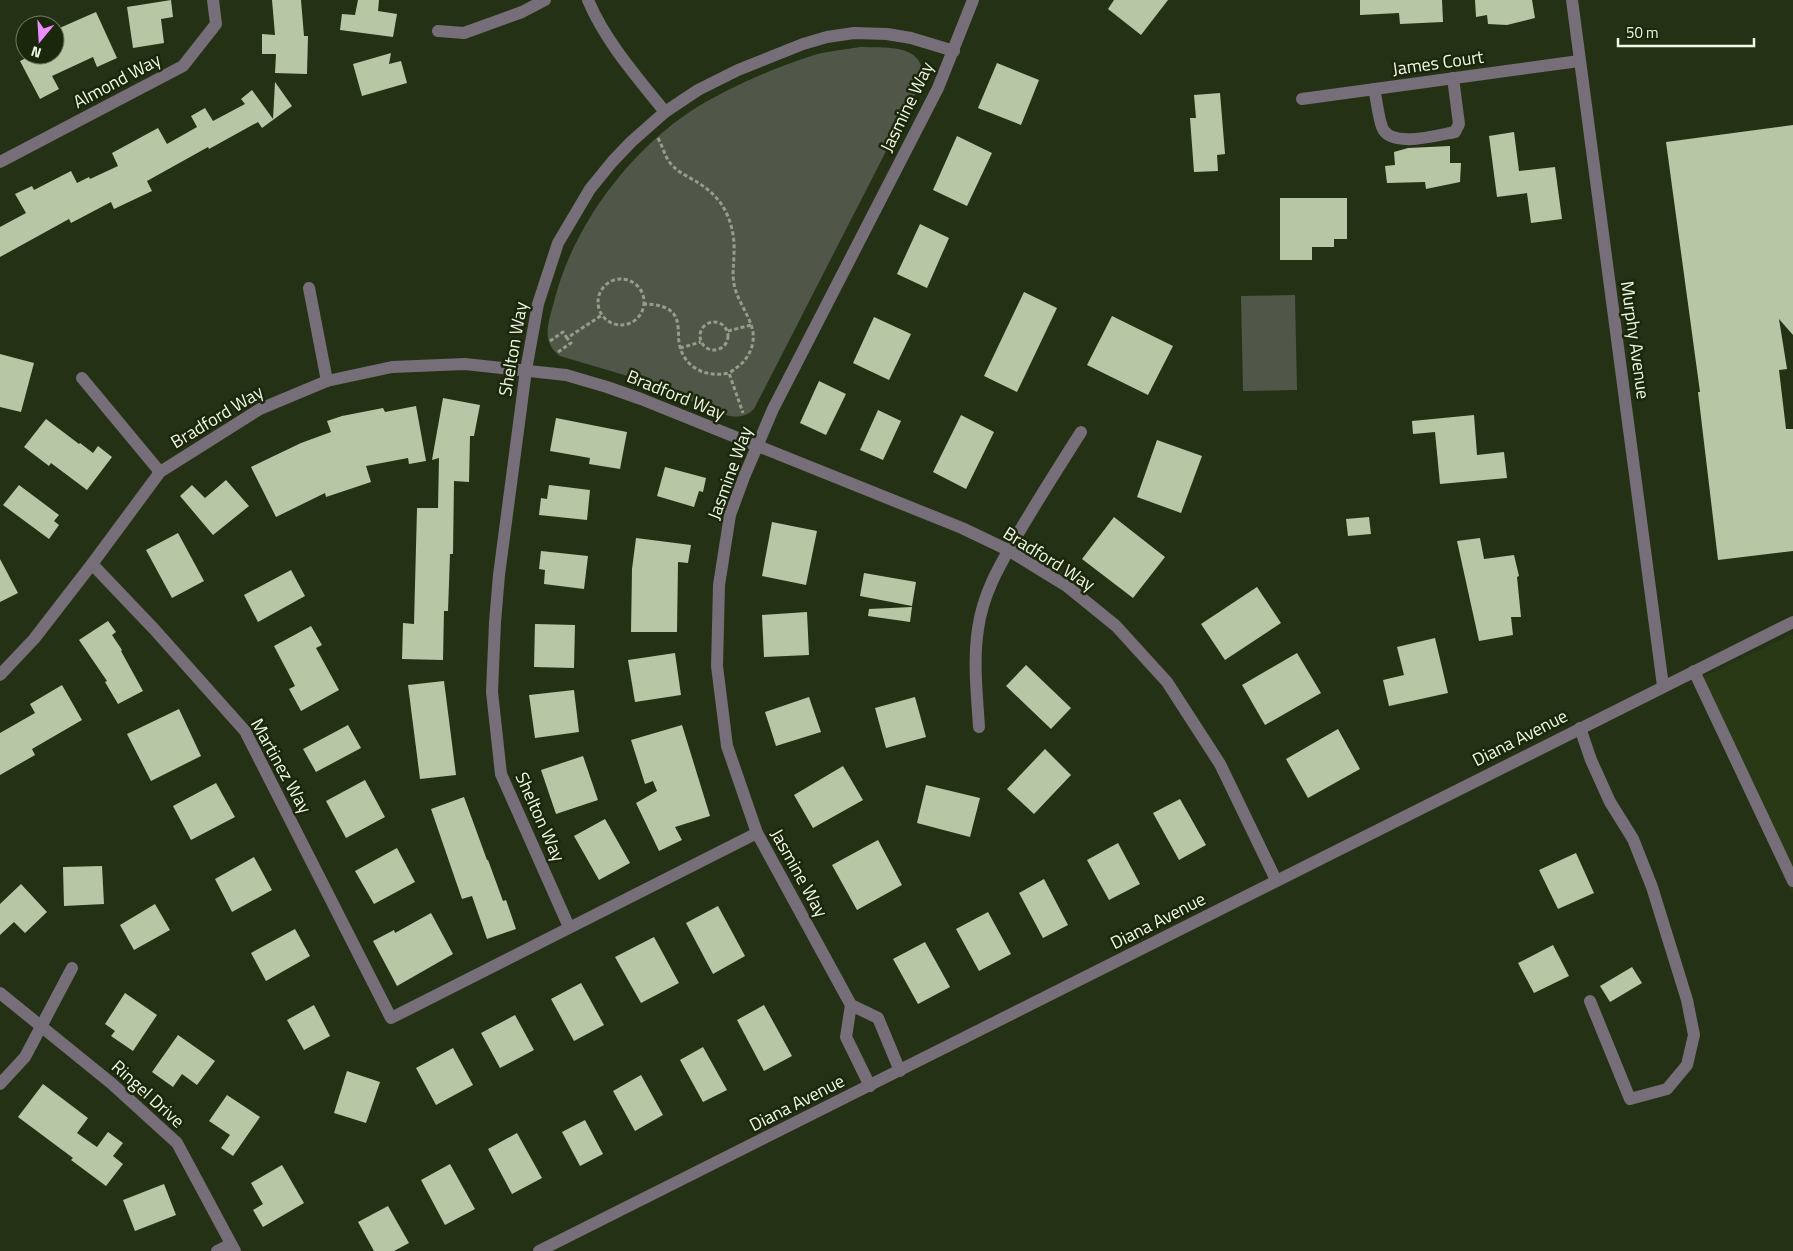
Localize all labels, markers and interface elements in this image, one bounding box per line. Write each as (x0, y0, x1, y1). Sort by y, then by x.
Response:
north arrow (15, 15, 65, 65)
scale bar (1618, 15, 1754, 47)
text: 50 m (1626, 21, 1659, 44)
text: N (28, 41, 44, 64)
street label: James Court (1391, 43, 1486, 82)
street label: Almond Way (68, 46, 166, 115)
street label: Jasmine Way (873, 57, 940, 157)
street label: Murphy Avenue (1614, 279, 1657, 401)
street label: Shelton Way (491, 299, 534, 398)
street label: Bradford Way (623, 363, 730, 427)
street label: Bradford Way (165, 378, 268, 455)
street label: Jasmine Way (700, 422, 759, 523)
street label: Bradford Way (998, 520, 1101, 598)
street label: Diana Avenue (1468, 702, 1572, 773)
street label: Martinez Way (244, 713, 319, 818)
street label: Shelton Way (509, 768, 572, 866)
street label: Jasmine Way (764, 824, 835, 922)
street label: Diana Avenue (1106, 885, 1210, 956)
street label: Ringel Drive (106, 1053, 191, 1134)
street label: Diana Avenue (745, 1067, 849, 1138)

